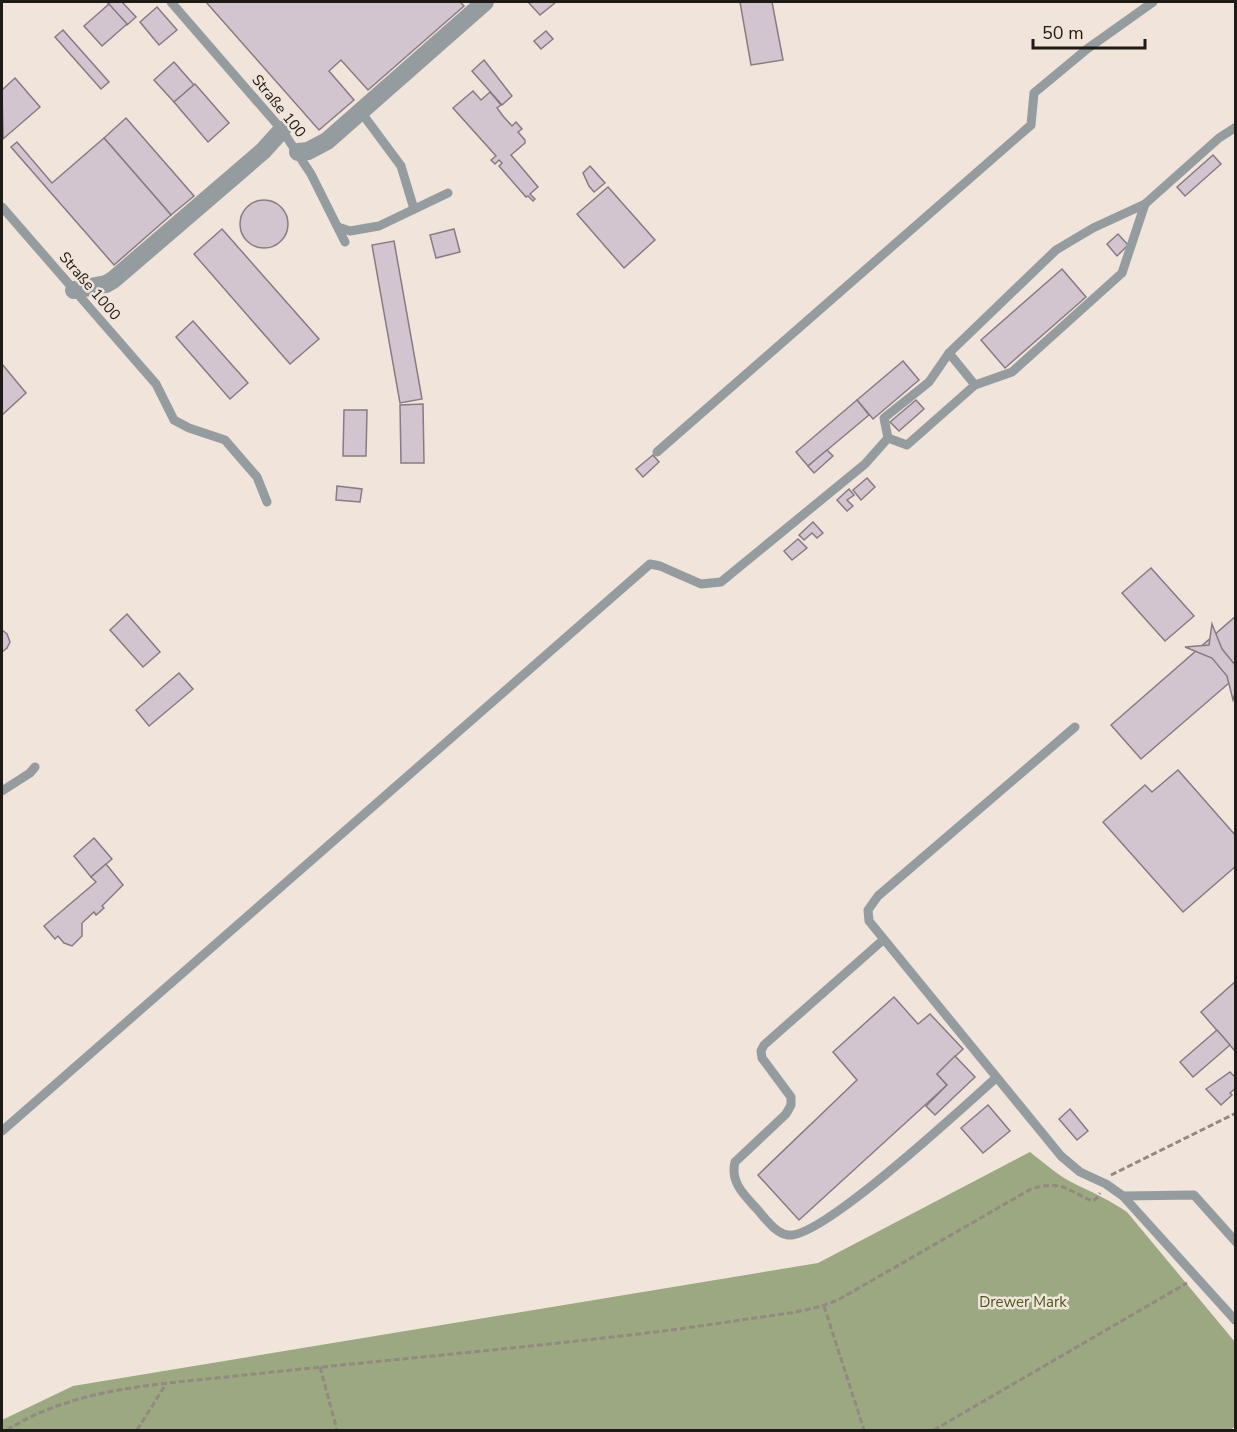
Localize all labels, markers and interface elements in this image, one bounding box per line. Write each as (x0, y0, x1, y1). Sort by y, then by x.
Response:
scale bar (1033, 12, 1146, 50)
text: 50 m (1042, 21, 1084, 45)
street label: Straße 100 (247, 70, 311, 142)
street label: Straße 1000 (55, 247, 125, 325)
park label: Drewer Mark (979, 1292, 1067, 1312)

